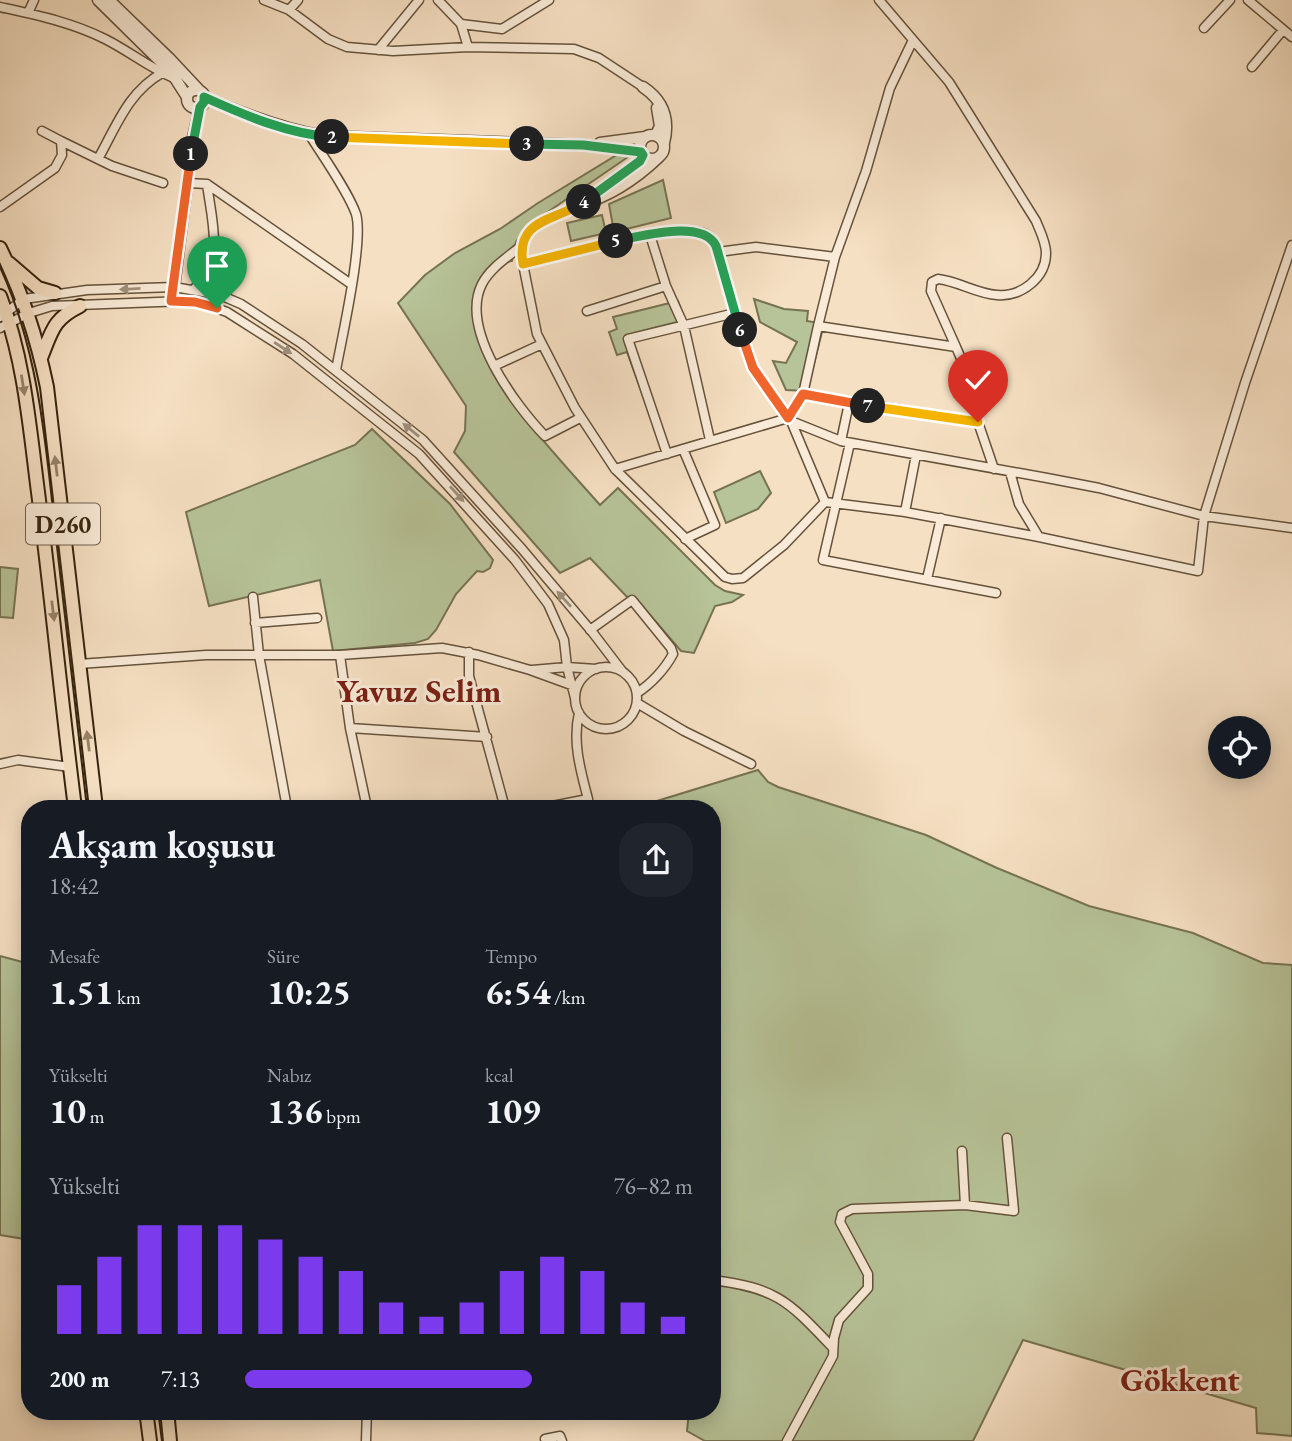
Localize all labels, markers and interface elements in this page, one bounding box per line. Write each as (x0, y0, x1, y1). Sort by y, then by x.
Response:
pin: 2 (314, 120, 350, 154)
text: 2 (326, 124, 337, 149)
pin: 3 (510, 127, 544, 162)
text: 3 (521, 131, 532, 156)
pin: 1 (174, 136, 208, 172)
text: 1 (185, 141, 196, 166)
pin: 4 (566, 184, 602, 220)
text: 4 (578, 189, 589, 214)
pin: 5 (598, 224, 634, 258)
text: 5 (610, 228, 621, 253)
pin (187, 236, 247, 308)
icon: arrive (198, 247, 236, 285)
one-way arrow (119, 284, 141, 295)
pin: 6 (722, 312, 758, 348)
text: 6 (734, 317, 745, 342)
one-way arrow (274, 341, 293, 354)
pin (948, 350, 1008, 422)
icon: check (959, 361, 997, 399)
one-way arrow (18, 374, 29, 396)
pin: 7 (850, 388, 886, 424)
text: 7 (862, 393, 873, 418)
one-way arrow (403, 423, 421, 438)
one-way arrow (51, 455, 62, 477)
one-way arrow (448, 486, 464, 503)
road number: D260 (26, 504, 100, 544)
one-way arrow (557, 590, 572, 607)
one-way arrow (47, 600, 58, 622)
district label: Yavuz Selim (337, 669, 502, 712)
map controls (1208, 716, 1271, 779)
button: locate (1208, 716, 1271, 779)
one-way arrow (82, 730, 93, 752)
text: Akşam koşusu (49, 820, 275, 869)
button: share (619, 823, 693, 897)
text: 18:42 (49, 871, 99, 901)
text: Mesafe (49, 944, 100, 969)
text: Süre (267, 944, 300, 969)
text: Tempo (485, 944, 537, 969)
text: 1.51 (49, 969, 113, 1014)
text: 10:25 (267, 969, 351, 1014)
text: 6:54 (485, 969, 550, 1014)
text: km (113, 985, 141, 1010)
text: /km (550, 985, 586, 1010)
text: Yükselti (49, 1063, 108, 1088)
text: Nabız (267, 1063, 311, 1088)
text: kcal (485, 1063, 514, 1088)
text: 10 (49, 1088, 86, 1133)
text: 136 (267, 1088, 323, 1133)
text: 109 (485, 1088, 541, 1133)
text: m (86, 1104, 105, 1129)
text: bpm (323, 1104, 361, 1129)
text: Yükselti (49, 1171, 120, 1201)
text: 76–82 m (614, 1171, 693, 1201)
district label: Gökkent (1120, 1358, 1240, 1401)
text: 200 m (49, 1364, 110, 1394)
text: 7:13 (161, 1364, 200, 1394)

